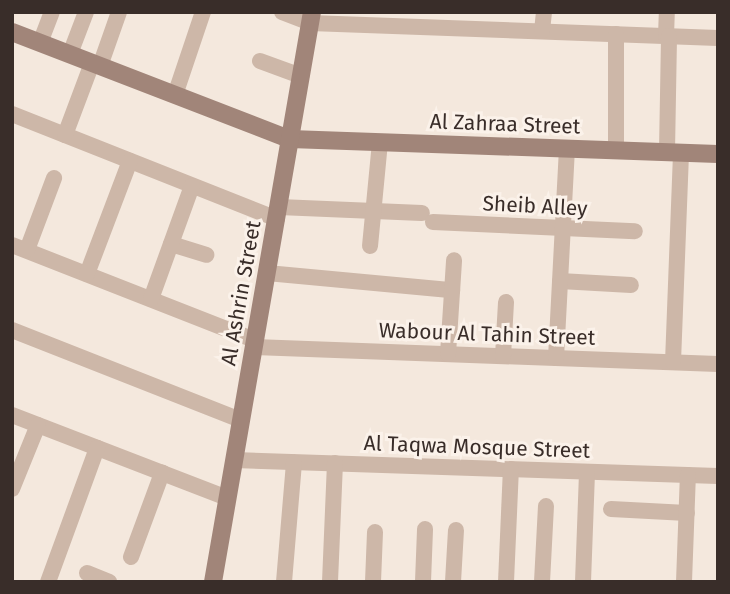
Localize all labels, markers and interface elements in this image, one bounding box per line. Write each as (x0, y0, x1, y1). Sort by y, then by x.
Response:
street label: Al Zahraa Street (429, 109, 581, 139)
street label: Sheib Alley (482, 191, 588, 221)
street label: Al Ashrin Street (216, 219, 266, 367)
street label: Wabour Al Tahin Street (378, 318, 596, 350)
street label: Al Taqwa Mosque Street (363, 430, 591, 464)

